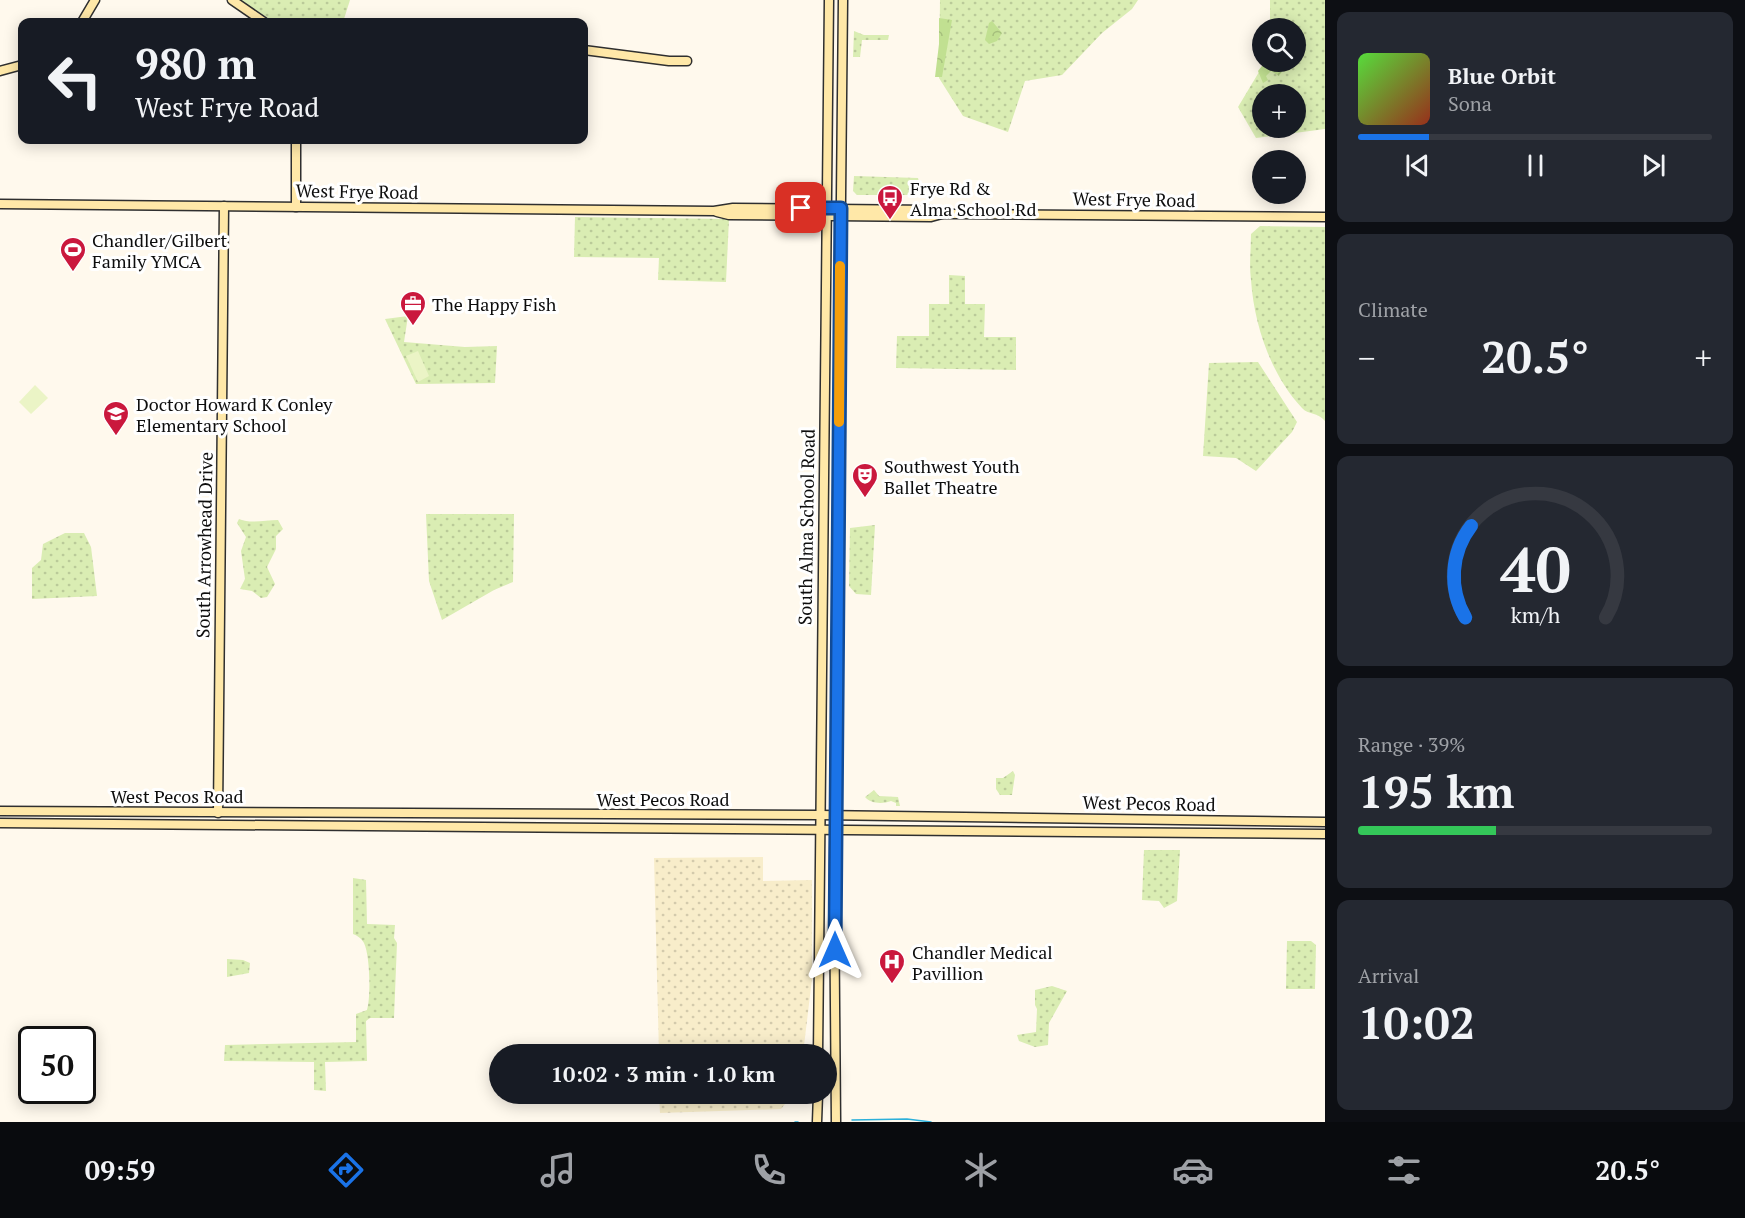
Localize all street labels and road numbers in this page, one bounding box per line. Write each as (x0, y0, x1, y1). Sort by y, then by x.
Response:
street label: West Frye Road (295, 178, 419, 204)
street label: West Frye Road (1072, 186, 1196, 212)
street label: South Alma School Road (792, 429, 820, 625)
street label: South Arrowhead Drive (190, 452, 218, 638)
street label: West Pecos Road (110, 784, 244, 808)
street label: West Pecos Road (596, 787, 730, 811)
street label: West Pecos Road (1082, 790, 1216, 816)

